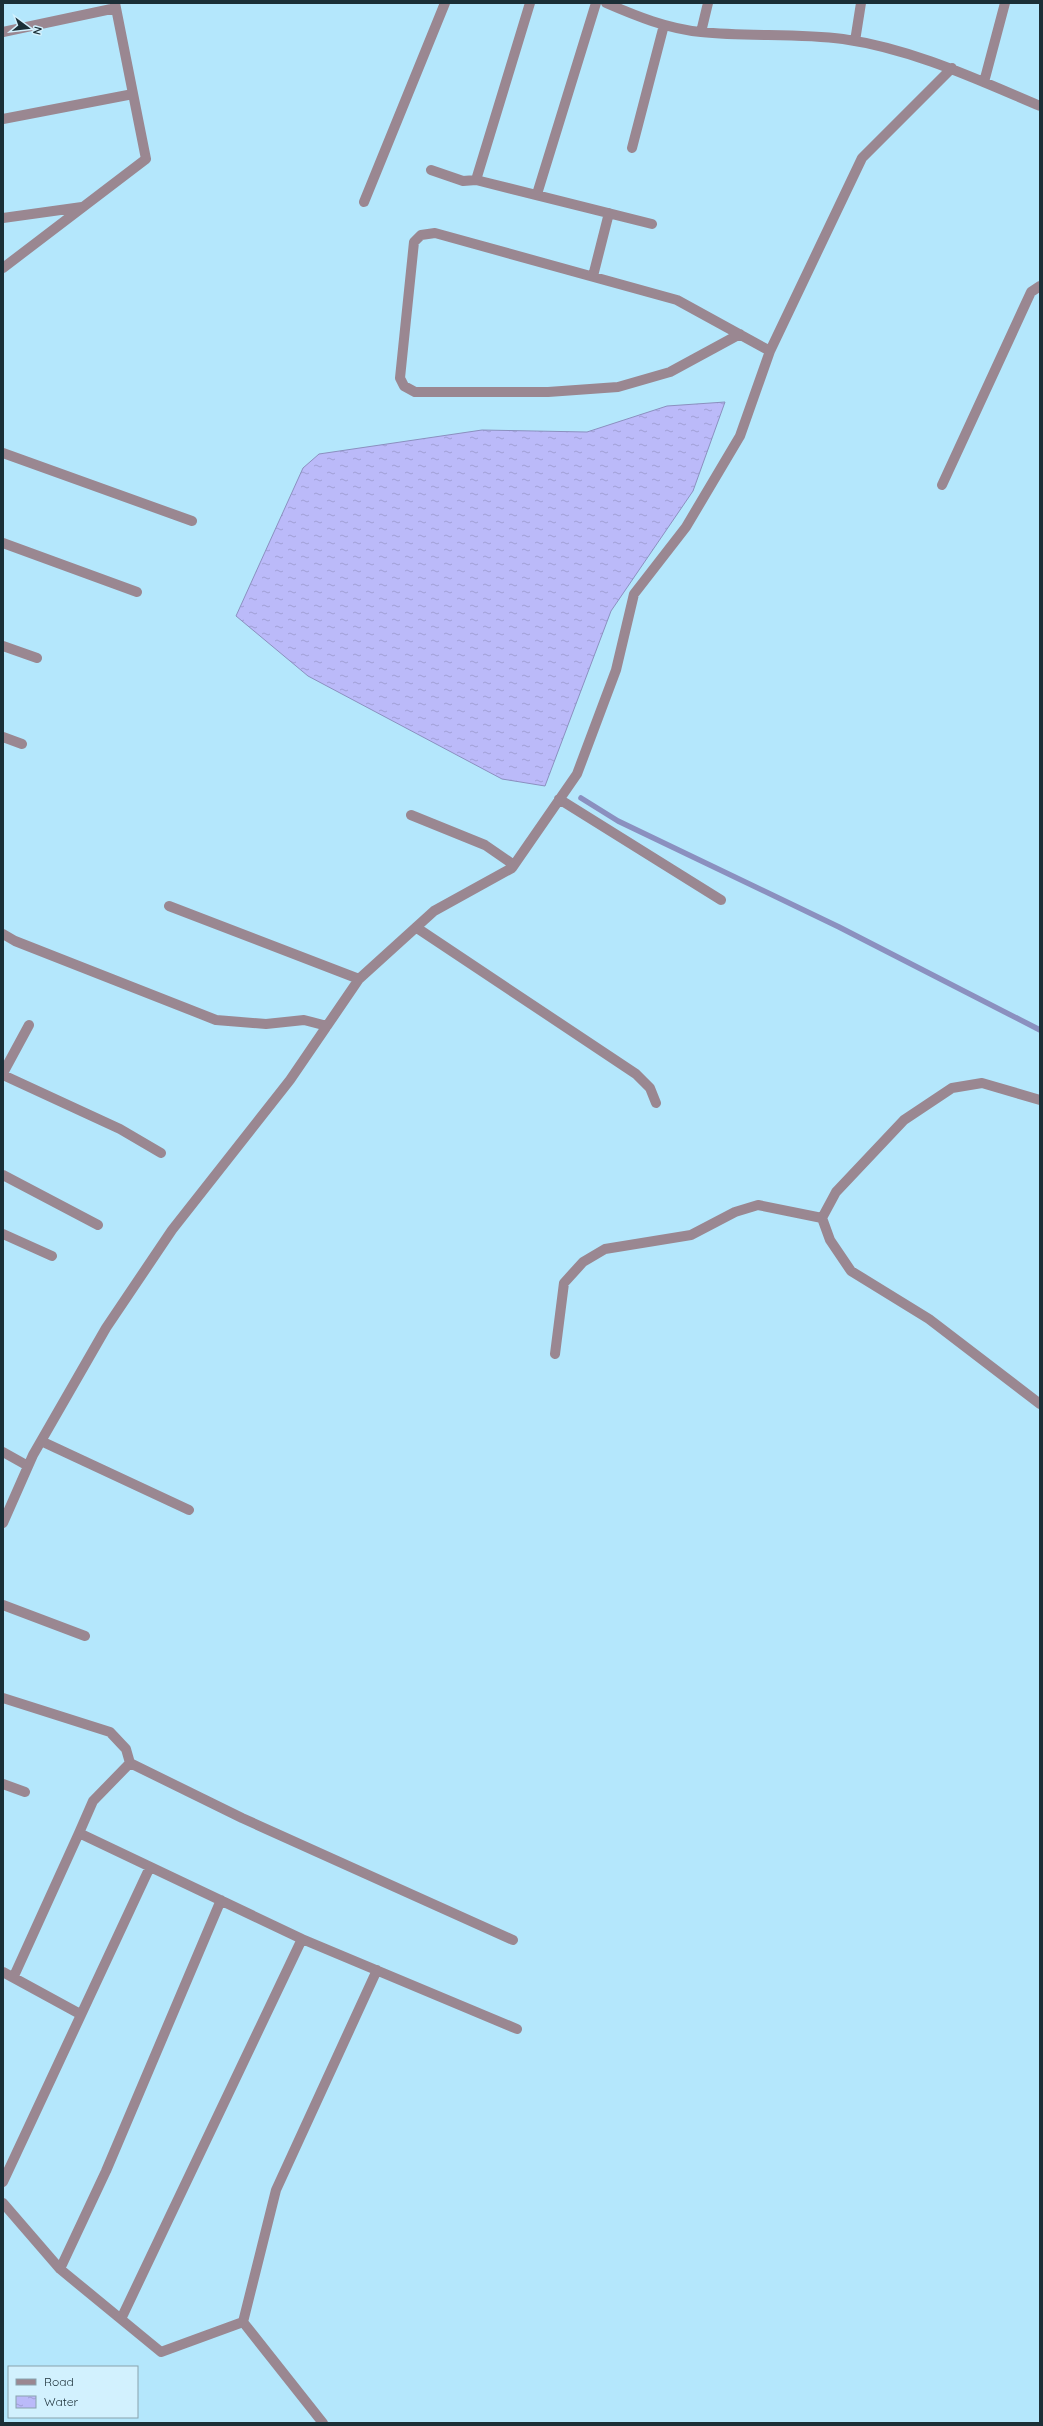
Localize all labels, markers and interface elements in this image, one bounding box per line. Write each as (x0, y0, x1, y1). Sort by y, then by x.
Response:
north arrow (8, 8, 48, 48)
text: N (30, 25, 45, 36)
legend (8, 2366, 138, 2418)
text: Road (44, 2374, 74, 2389)
text: Water (44, 2394, 79, 2409)

